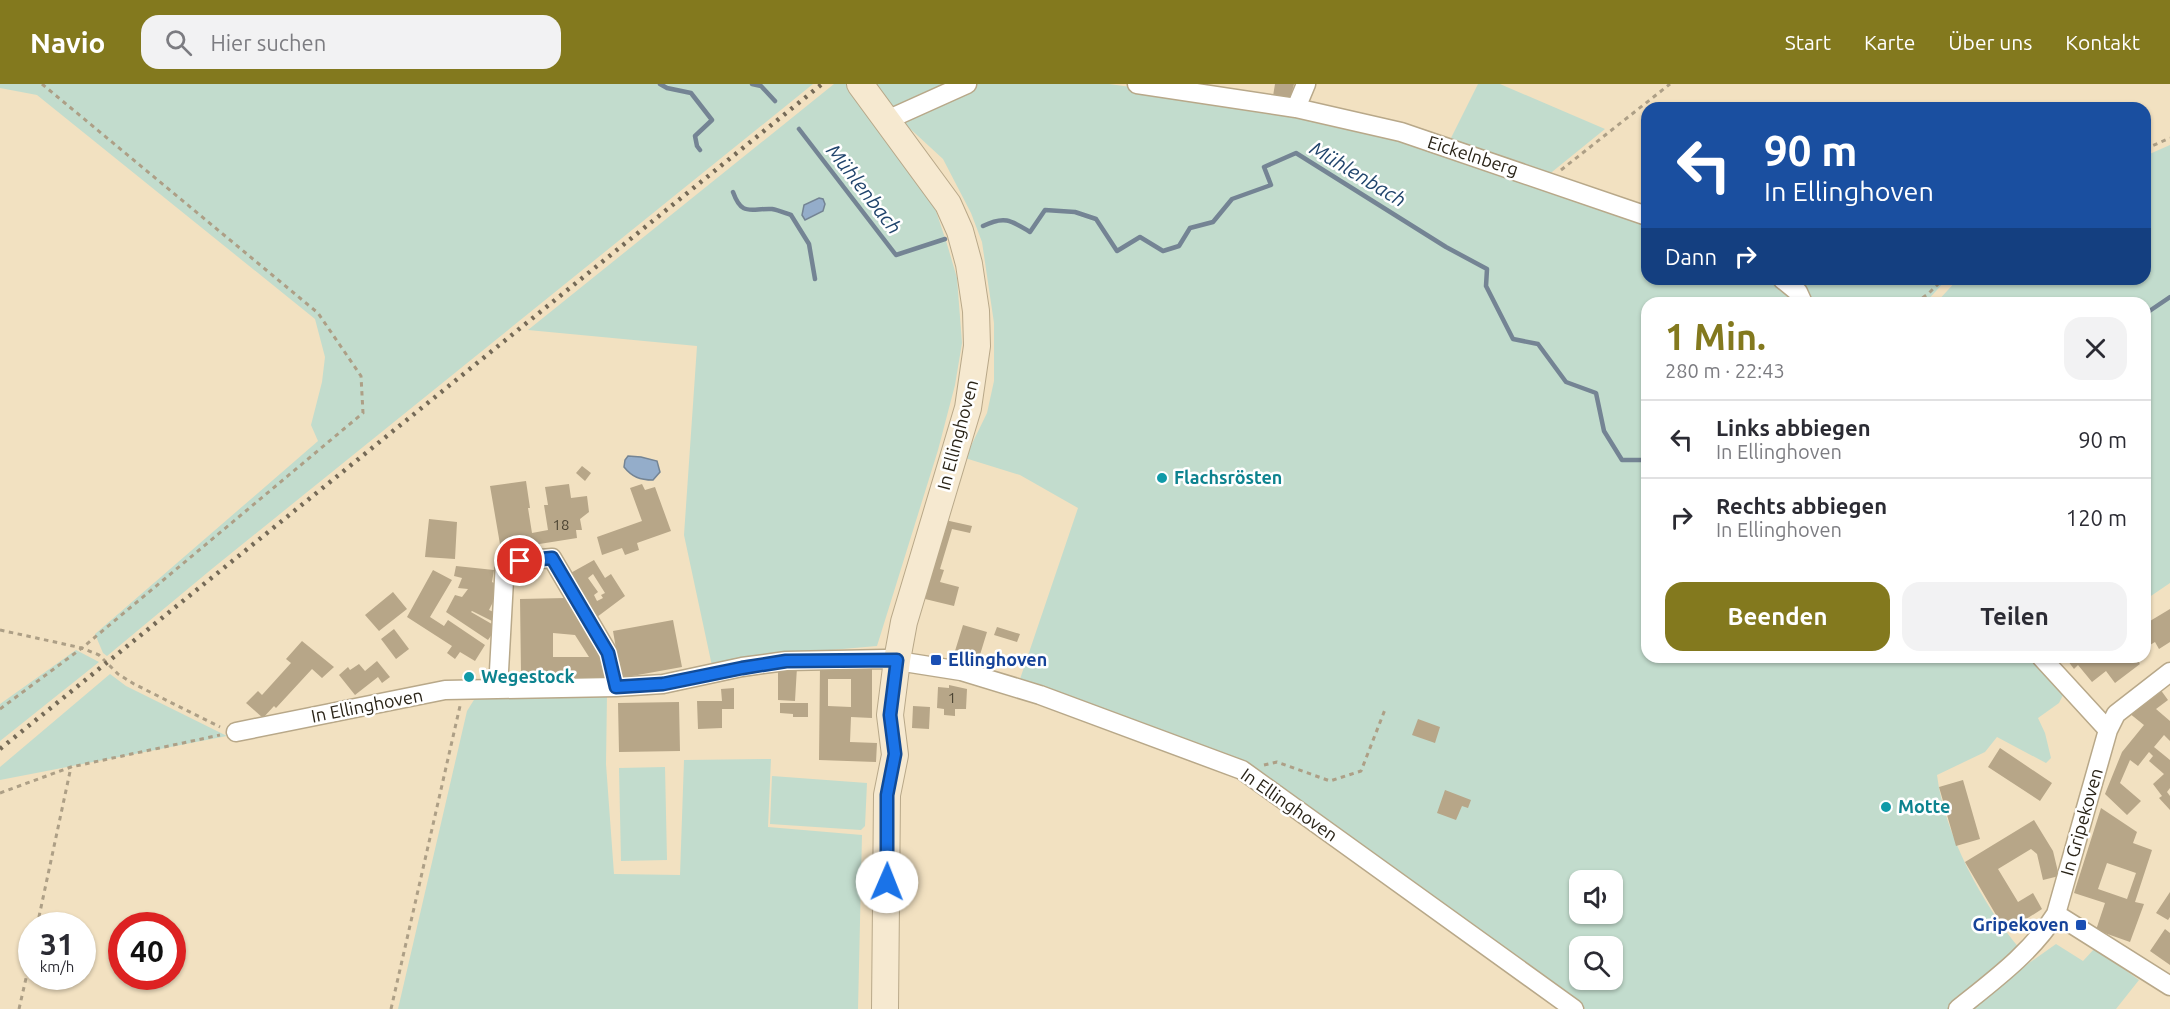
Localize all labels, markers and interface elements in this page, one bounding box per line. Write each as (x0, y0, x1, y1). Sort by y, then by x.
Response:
search box (141, 15, 561, 69)
icon: search (162, 26, 195, 59)
text: Navio (30, 27, 105, 58)
text: Hier suchen (210, 30, 326, 55)
text: Start (1785, 30, 1831, 54)
text: Karte (1864, 30, 1915, 54)
text: Über uns (1948, 30, 2032, 54)
text: Kontakt (2065, 30, 2140, 54)
icon: left (1665, 126, 1743, 204)
text: 90 m (1764, 127, 1858, 174)
street label: Eickelnberg (1425, 131, 1521, 179)
water label: Mühlenbach (1306, 136, 1410, 211)
water label: Mühlenbach (822, 139, 907, 238)
text: In Ellinghoven (1764, 176, 1934, 206)
icon: right (1729, 240, 1762, 273)
text: Dann (1665, 244, 1717, 269)
text: 1 Min. (1665, 316, 1766, 357)
button: close (2064, 317, 2127, 380)
text: 280 m · 22:43 (1665, 359, 1785, 382)
street label: In Ellinghoven (933, 377, 981, 492)
text: Links abbiegen (1716, 415, 1871, 440)
icon: left (1665, 423, 1698, 456)
text: 90 m (2078, 427, 2127, 452)
text: In Ellinghoven (1716, 440, 1842, 463)
place label: Flachsrösten (1174, 467, 1282, 487)
marker: Flachsrösten (1155, 471, 1169, 485)
text: Rechts abbiegen (1716, 493, 1887, 518)
icon: right (1665, 501, 1698, 534)
text: 120 m (2066, 505, 2127, 530)
house number: 18 (553, 516, 569, 533)
text: In Ellinghoven (1716, 518, 1842, 541)
pin (494, 535, 545, 586)
icon: arrive (503, 544, 536, 577)
button: Beenden (1665, 582, 1890, 651)
button: Teilen (1902, 582, 2127, 651)
place label: Ellinghoven (948, 649, 1047, 669)
marker: Ellinghoven (929, 653, 943, 667)
place label: Wegestock (481, 666, 575, 686)
marker: Wegestock (462, 670, 476, 684)
street label: In Ellinghoven (309, 684, 424, 726)
house number: 1 (948, 689, 956, 706)
street label: In Ellinghoven (1237, 764, 1342, 845)
street label: In Gripekoven (2056, 766, 2106, 878)
place label: Motte (1898, 796, 1950, 816)
marker: Motte (1879, 800, 1893, 814)
position arrow (855, 850, 919, 914)
map controls (1569, 870, 1623, 990)
button: sound (1569, 870, 1623, 924)
speed limit sign: 40 (108, 912, 186, 990)
place label: Gripekoven (1973, 914, 2069, 934)
marker: Gripekoven (2074, 918, 2088, 932)
text: 31 (40, 927, 74, 961)
button: search (1569, 936, 1623, 990)
text: km/h (40, 958, 74, 975)

